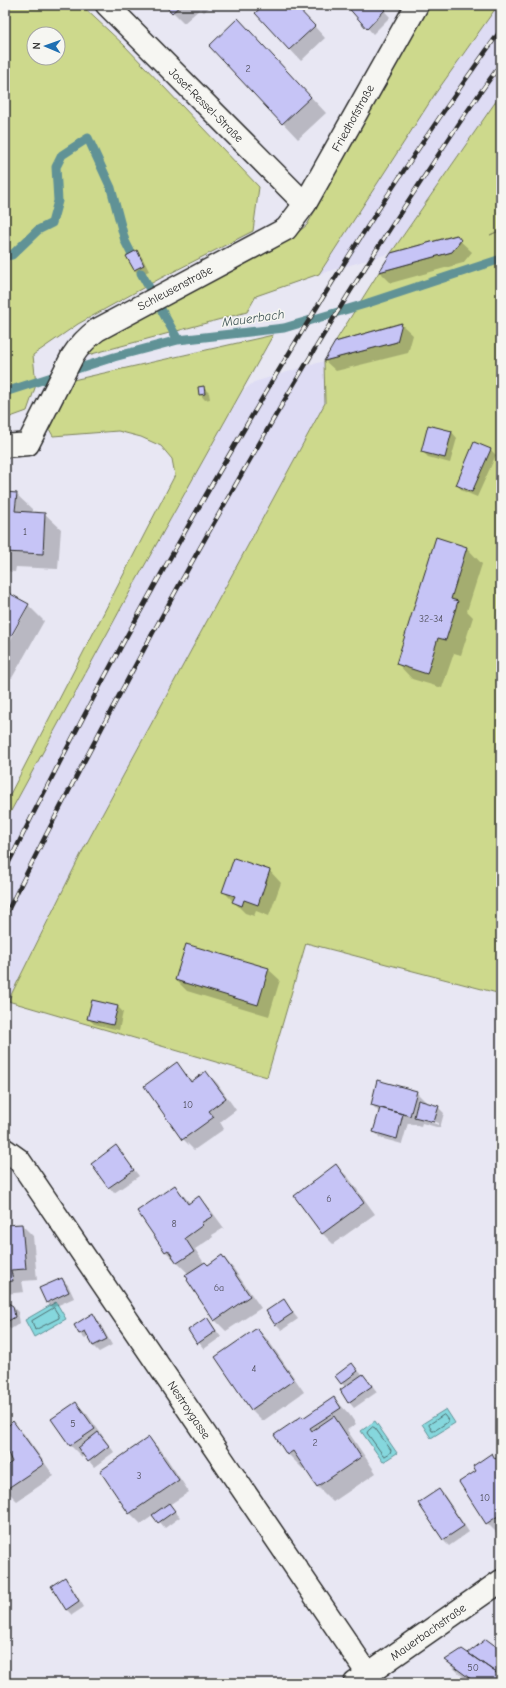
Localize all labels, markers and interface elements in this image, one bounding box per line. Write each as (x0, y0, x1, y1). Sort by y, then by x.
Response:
north arrow (26, 26, 66, 66)
text: N (30, 42, 43, 49)
house number: 2 (245, 63, 251, 75)
street label: Josef-Ressel-Straße (166, 65, 246, 145)
street label: Friedhofstraße (329, 82, 377, 154)
street label: Schleusenstraße (135, 262, 215, 314)
water label: Mauerbach (220, 306, 285, 330)
house number: 1 (23, 526, 27, 538)
house number: 32-34 (419, 613, 443, 625)
house number: 10 (183, 1099, 193, 1111)
house number: 6 (326, 1193, 332, 1205)
house number: 8 (171, 1218, 177, 1230)
house number: 6a (214, 1282, 224, 1294)
house number: 4 (252, 1363, 257, 1375)
street label: Nestroygasse (164, 1378, 214, 1442)
house number: 5 (70, 1418, 76, 1430)
house number: 2 (312, 1437, 318, 1449)
house number: 3 (136, 1470, 142, 1482)
house number: 10 (480, 1492, 490, 1504)
street label: Mauerbachstraße (387, 1601, 469, 1663)
house number: 50 (467, 1662, 479, 1674)

